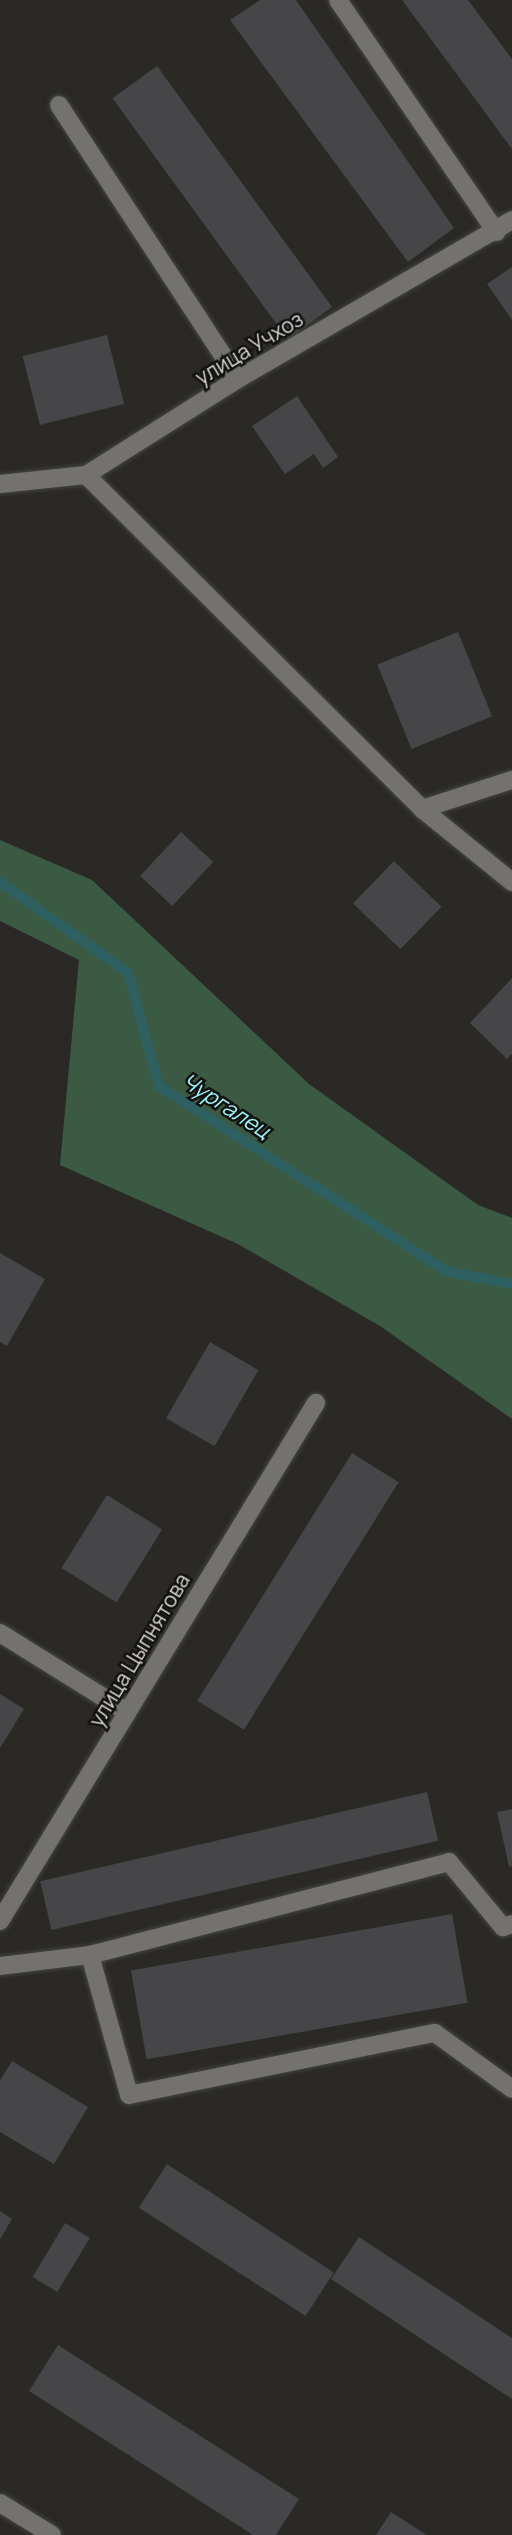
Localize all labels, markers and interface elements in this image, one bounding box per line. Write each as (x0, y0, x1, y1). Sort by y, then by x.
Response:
street label: улица Учхоз (191, 306, 307, 390)
water label: Чургалец (177, 1068, 275, 1144)
street label: улица Цыпнятова (83, 1569, 195, 1731)

